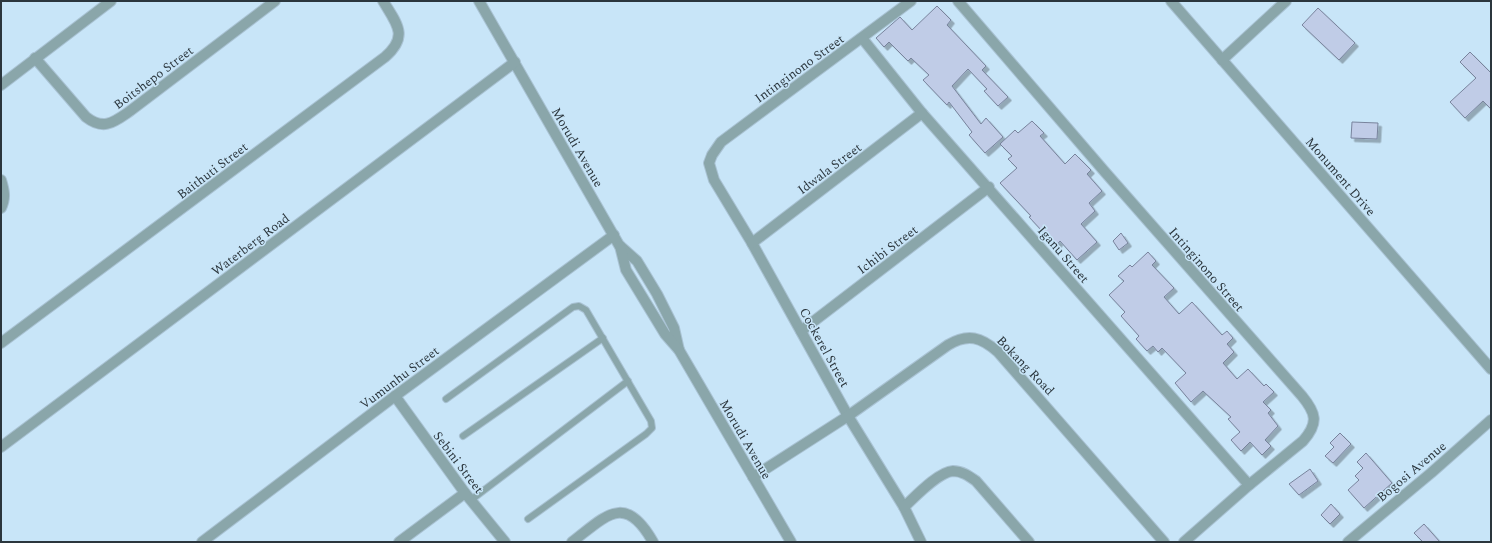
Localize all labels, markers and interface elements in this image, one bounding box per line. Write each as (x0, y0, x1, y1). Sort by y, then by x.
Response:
street label: Intinginono Street (751, 29, 849, 108)
street label: Boitshepo Street (109, 41, 198, 115)
street label: Morudi Avenue (546, 104, 608, 191)
street label: Monument Drive (1300, 133, 1380, 221)
street label: Baithuti Street (173, 137, 253, 204)
street label: Idwala Street (793, 138, 866, 200)
street label: Waterberg Road (207, 209, 294, 281)
street label: Ichibi Street (853, 220, 923, 279)
street label: Iganu Street (1033, 221, 1094, 288)
street label: Intinginono Street (1164, 223, 1249, 317)
street label: Cockerel Street (794, 304, 855, 391)
street label: Bokang Road (992, 331, 1059, 400)
street label: Vumunhu Street (356, 341, 444, 414)
street label: Morudi Avenue (714, 396, 776, 483)
street label: Sebini Street (428, 427, 489, 498)
street label: Bogosi Avenue (1372, 437, 1451, 507)

